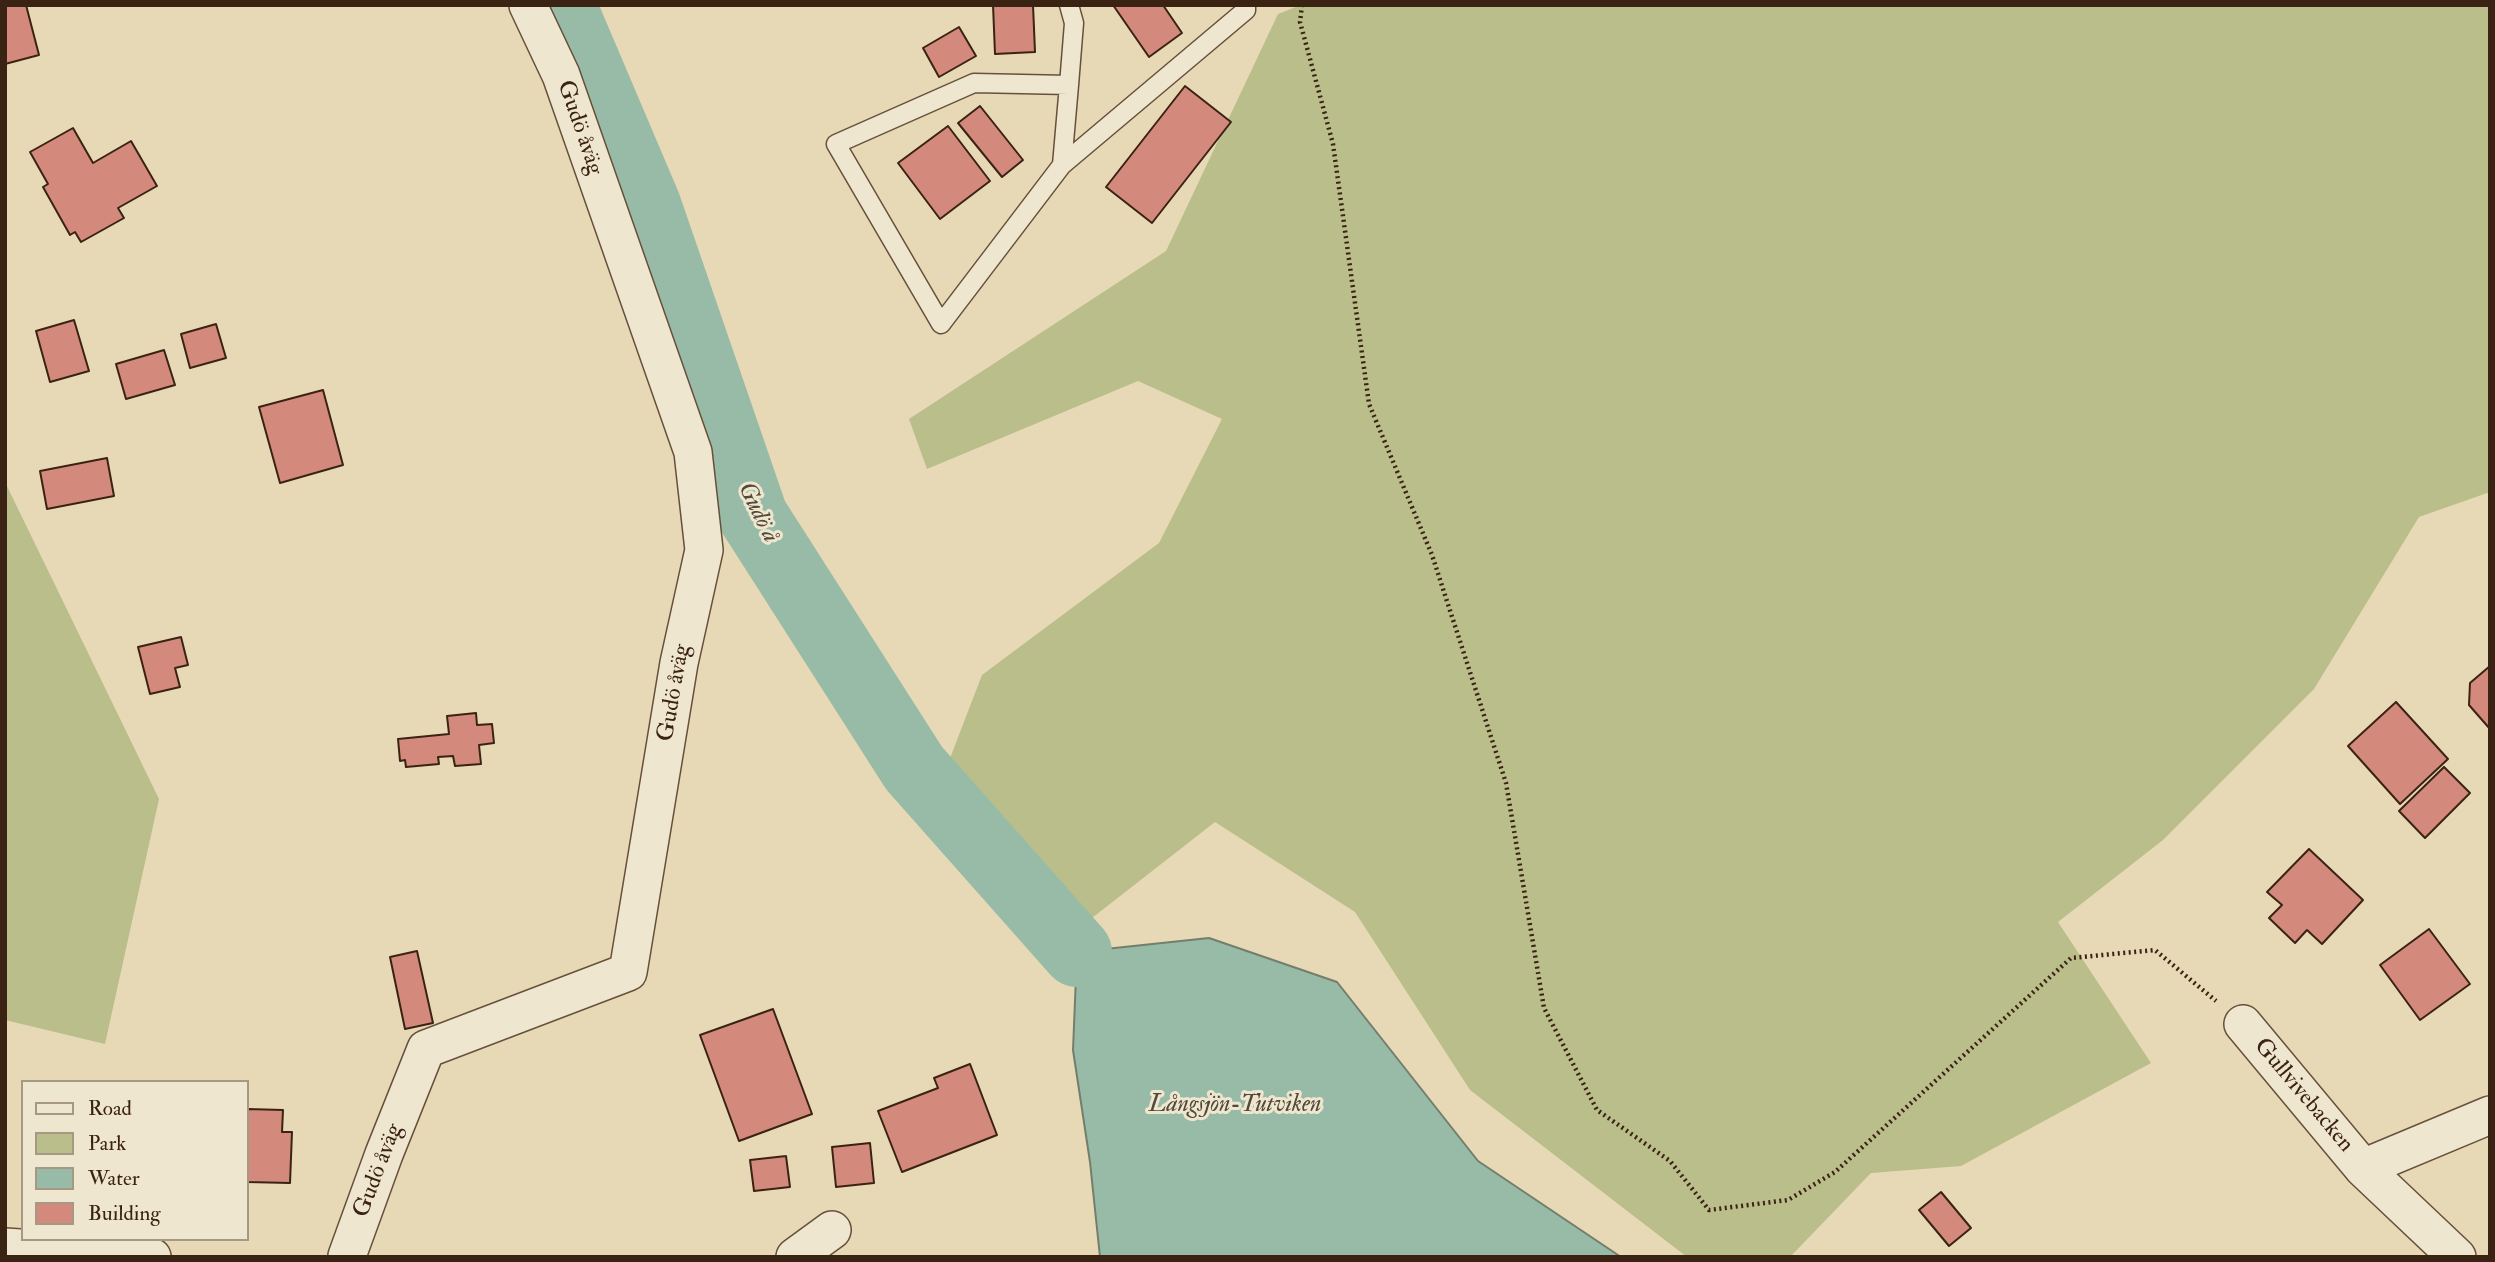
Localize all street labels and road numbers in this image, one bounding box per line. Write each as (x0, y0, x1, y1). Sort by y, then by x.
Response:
street label: Gudö åväg (550, 77, 608, 179)
street label: Gudö åväg (653, 642, 697, 744)
street label: Gullvivebacken (2247, 1033, 2359, 1159)
street label: Gudö åväg (349, 1120, 409, 1222)

